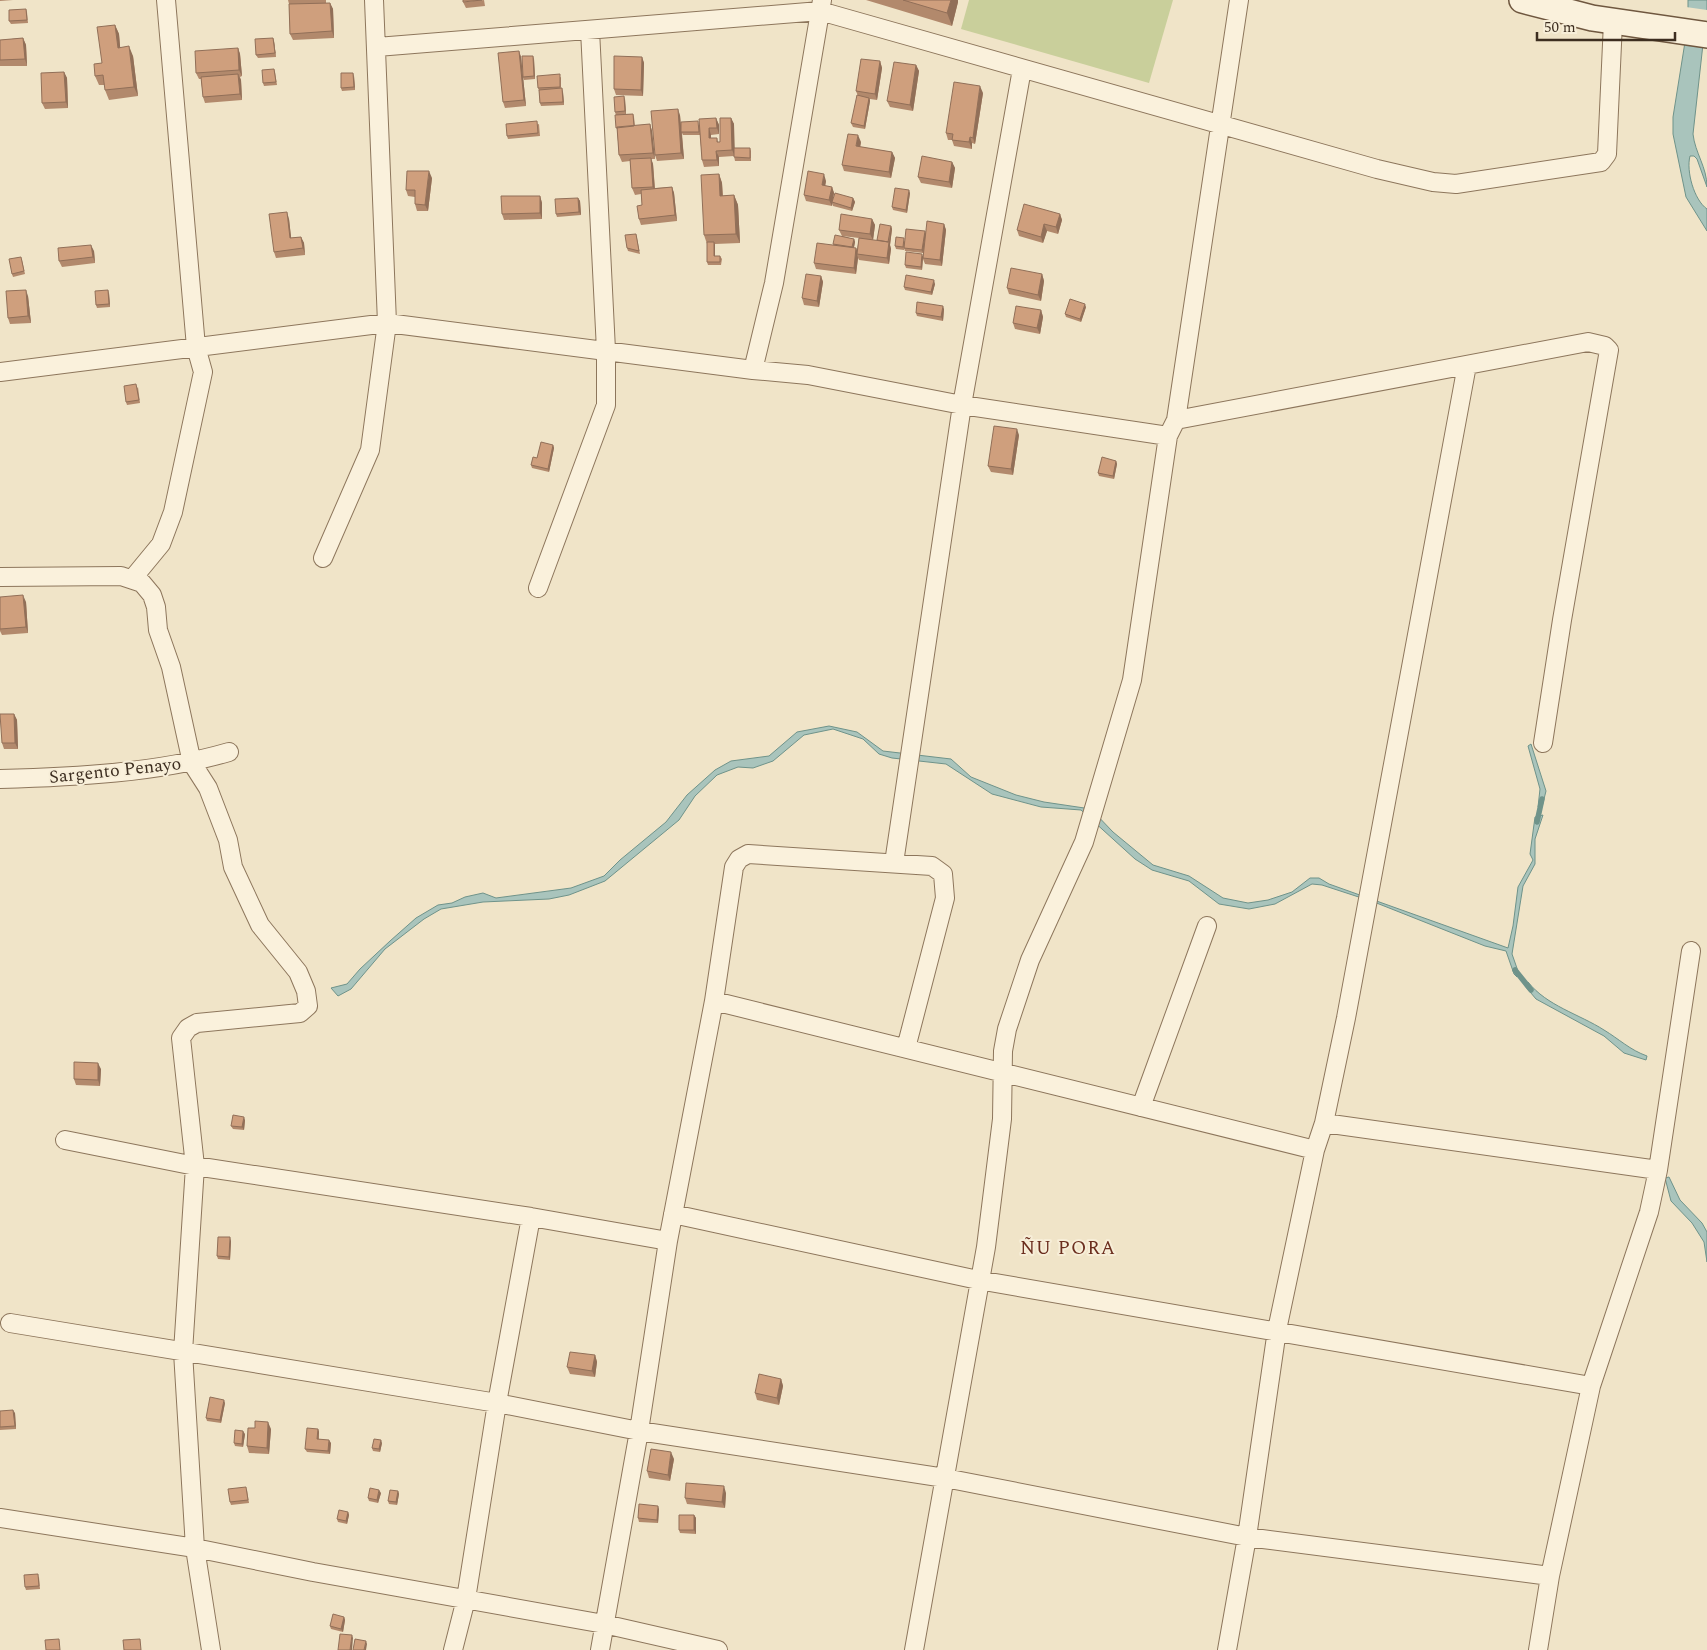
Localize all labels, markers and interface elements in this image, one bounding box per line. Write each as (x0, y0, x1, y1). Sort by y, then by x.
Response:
scale bar (1537, 10, 1674, 42)
text: 50 m (1544, 16, 1576, 39)
street label: Sargento Penayo (48, 750, 182, 791)
district label: ÑU PORA (1020, 1234, 1116, 1263)

